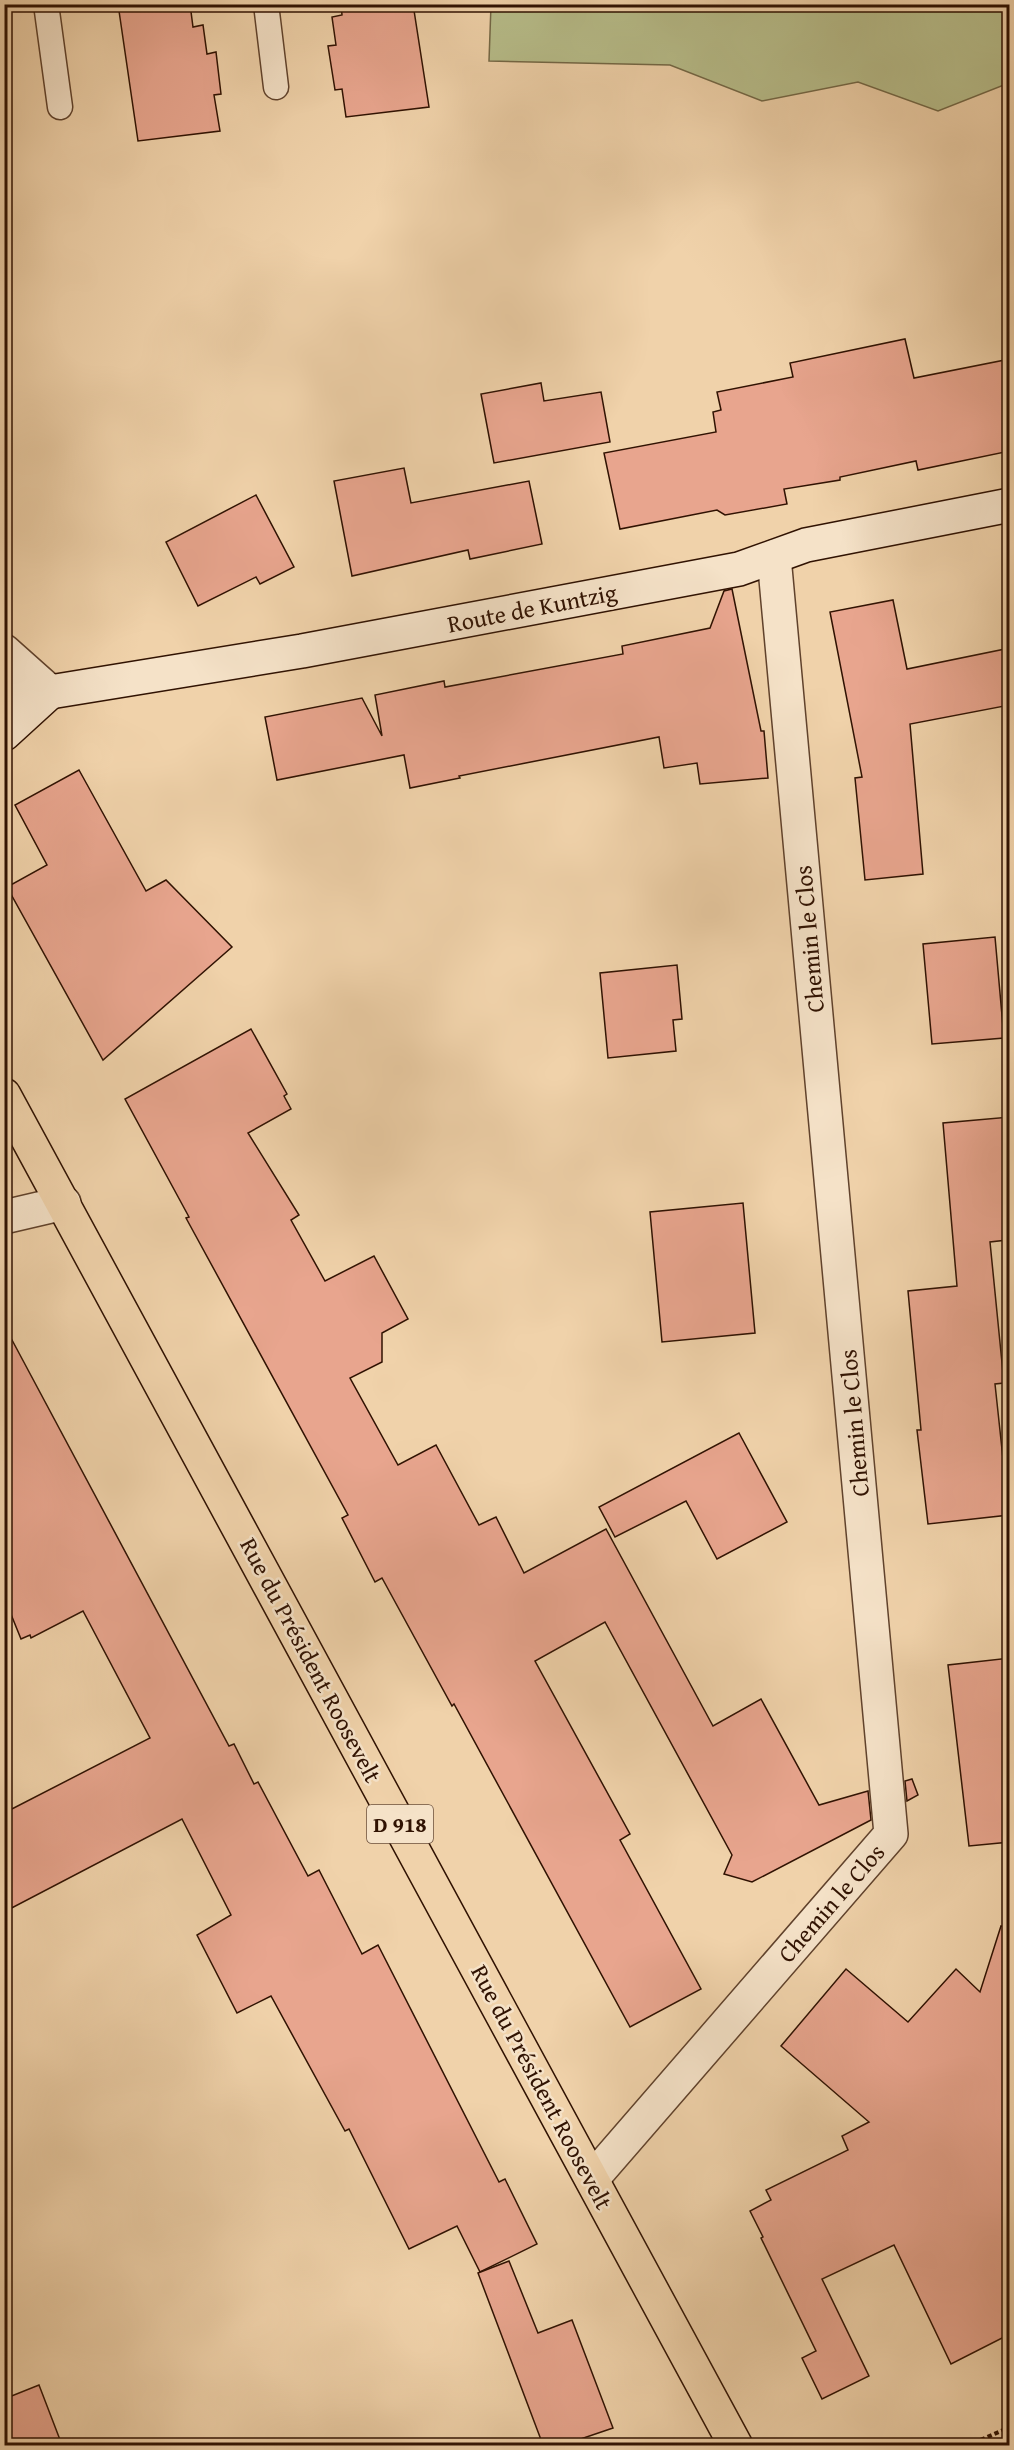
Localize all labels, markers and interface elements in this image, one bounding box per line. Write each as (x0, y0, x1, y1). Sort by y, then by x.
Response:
street label: Route de Kuntzig (444, 574, 620, 642)
street label: Chemin le Clos (785, 864, 833, 1014)
street label: Chemin le Clos (830, 1348, 878, 1498)
street label: Rue du Président Roosevelt (231, 1531, 391, 1789)
road number: D 918 (367, 1805, 433, 1843)
street label: Chemin le Clos (769, 1836, 893, 1970)
street label: Rue du Président Roosevelt (462, 1958, 622, 2216)

